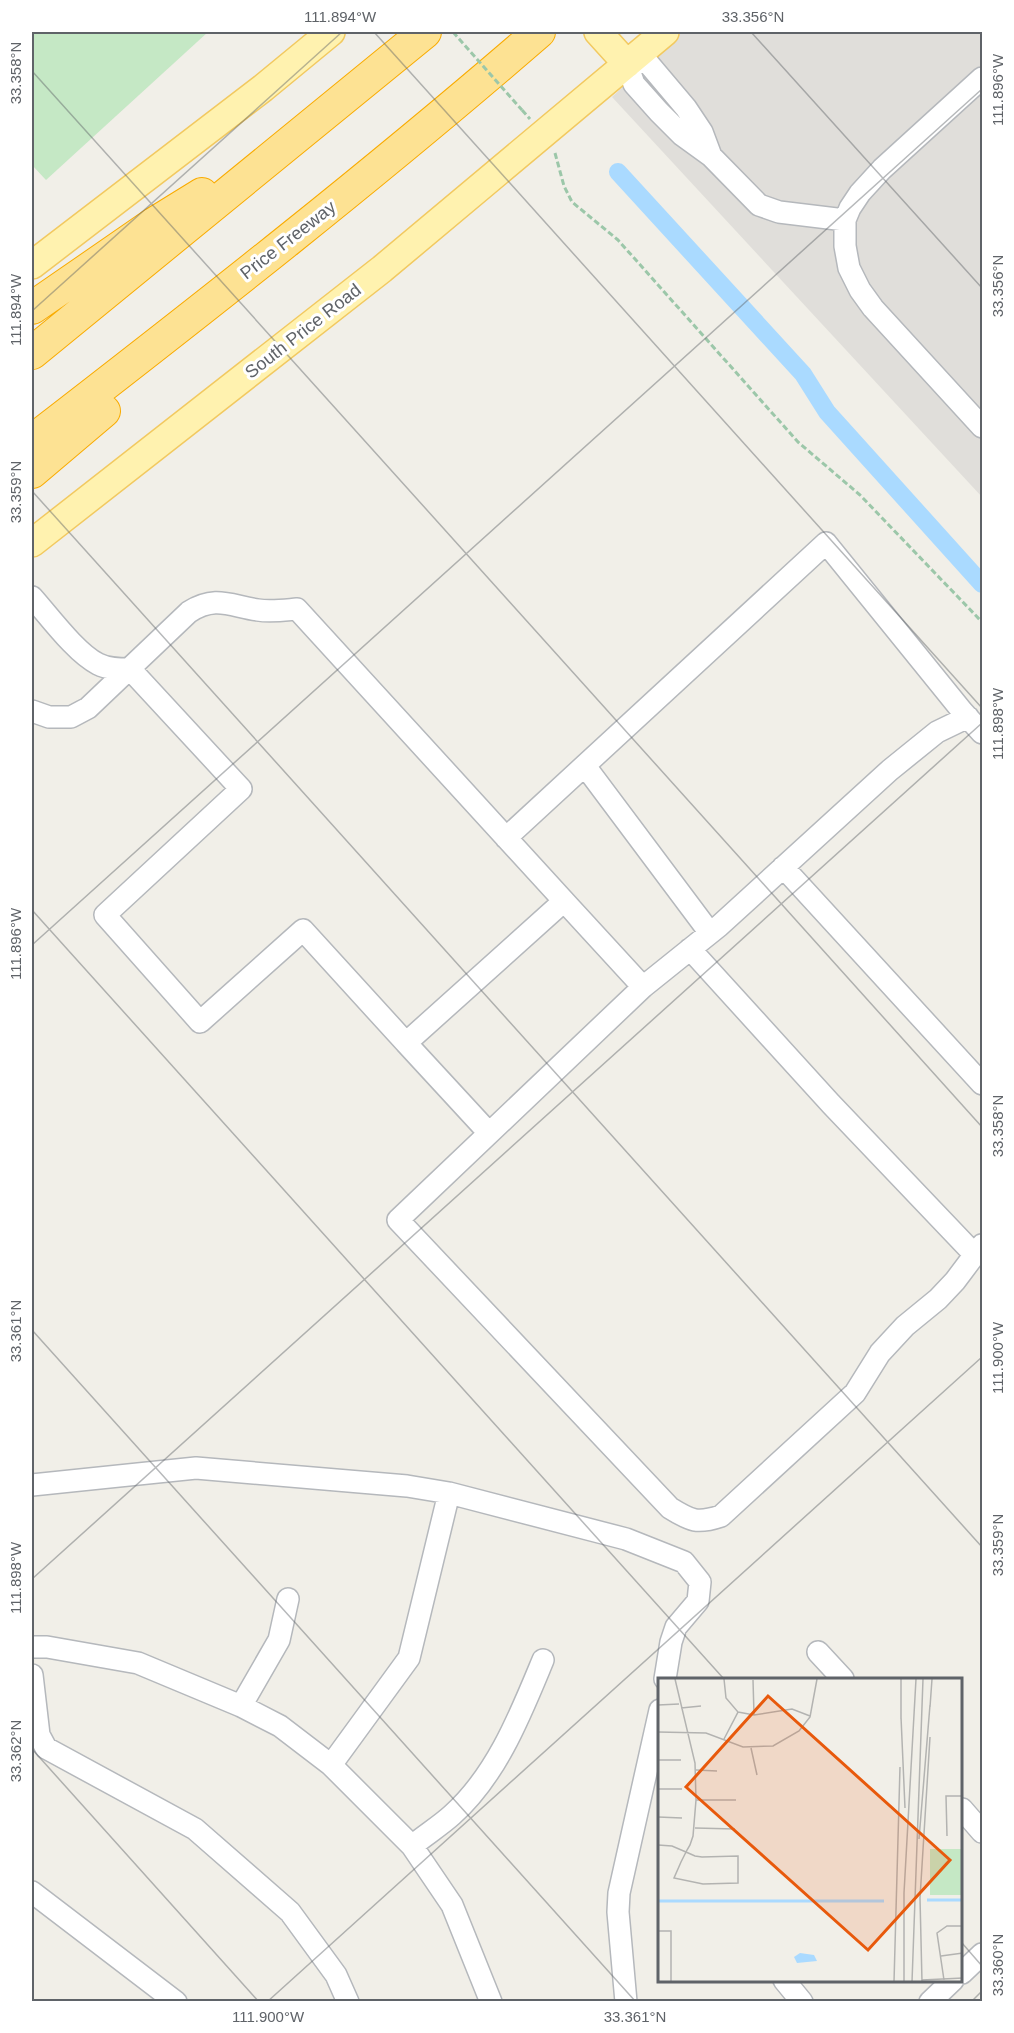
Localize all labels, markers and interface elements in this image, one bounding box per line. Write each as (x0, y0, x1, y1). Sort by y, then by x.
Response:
text: 111.894°W (304, 8, 377, 25)
text: 33.356°N (722, 8, 784, 25)
text: 33.358°N (7, 42, 24, 104)
text: 111.896°W (989, 53, 1006, 126)
street label: Price Freeway (237, 197, 339, 283)
text: 33.356°N (989, 255, 1006, 317)
text: 111.894°W (7, 273, 24, 346)
street label: South Price Road (241, 280, 365, 382)
text: 33.359°N (7, 461, 24, 523)
text: 111.898°W (989, 687, 1006, 760)
text: 111.896°W (7, 907, 24, 980)
text: 33.358°N (989, 1095, 1006, 1157)
text: 33.361°N (7, 1300, 24, 1362)
text: 111.900°W (989, 1321, 1006, 1394)
text: 33.359°N (989, 1514, 1006, 1576)
text: 111.898°W (7, 1541, 24, 1614)
inset map (658, 1678, 963, 1982)
text: 33.362°N (7, 1720, 24, 1782)
text: 33.360°N (989, 1934, 1006, 1996)
text: 111.900°W (232, 2008, 305, 2025)
text: 33.361°N (604, 2008, 666, 2025)

